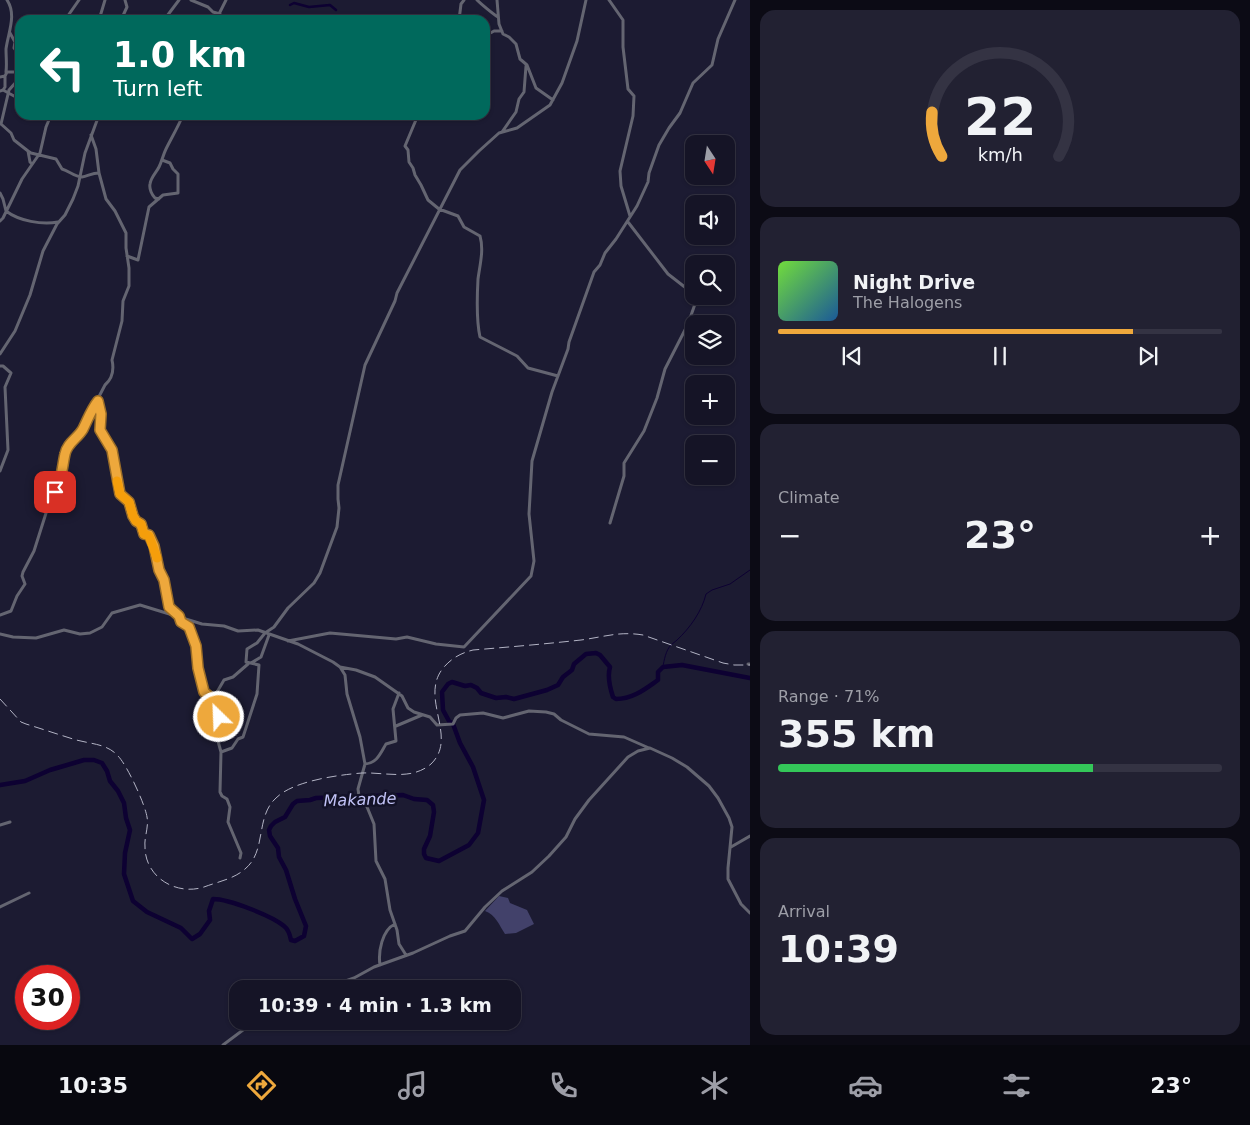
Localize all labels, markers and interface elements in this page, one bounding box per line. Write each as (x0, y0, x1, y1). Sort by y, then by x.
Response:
icon: left (30, 35, 95, 100)
text: 1.0 km (113, 35, 247, 75)
text: Turn left (113, 76, 202, 101)
text: 22 (964, 87, 1036, 147)
north arrow (685, 135, 735, 185)
map controls (685, 135, 735, 485)
text: km/h (977, 144, 1023, 165)
button: sound (685, 195, 735, 245)
button: search (685, 255, 735, 305)
text: Night Drive (853, 271, 975, 293)
text: The Halogens (853, 293, 962, 312)
button: layers (685, 315, 735, 365)
icon: previous (838, 342, 866, 370)
icon: pause (986, 342, 1014, 370)
icon: next (1134, 342, 1162, 370)
button: + (685, 375, 735, 425)
button: − (685, 435, 735, 485)
pin (34, 471, 76, 513)
icon: arrive (41, 478, 69, 506)
text: Climate (778, 488, 840, 507)
text: 23° (964, 513, 1036, 557)
text: − (778, 519, 801, 552)
text: + (1199, 519, 1222, 552)
text: Range · 71% (778, 687, 880, 706)
position arrow (192, 690, 244, 742)
text: 355 km (778, 712, 935, 756)
water label: Makande (323, 789, 397, 810)
text: Arrival (778, 902, 830, 921)
text: 10:39 (778, 927, 899, 971)
speed limit sign: 30 (15, 965, 80, 1030)
text: 10:39 · 4 min · 1.3 km (258, 994, 492, 1016)
icon: directions (244, 1068, 279, 1103)
icon: music (395, 1068, 430, 1103)
icon: phone (546, 1068, 581, 1103)
icon: climate (697, 1068, 732, 1103)
icon: car (848, 1068, 883, 1103)
icon: filters (999, 1068, 1034, 1103)
text: 10:35 (58, 1073, 128, 1098)
text: 23° (1150, 1073, 1192, 1098)

